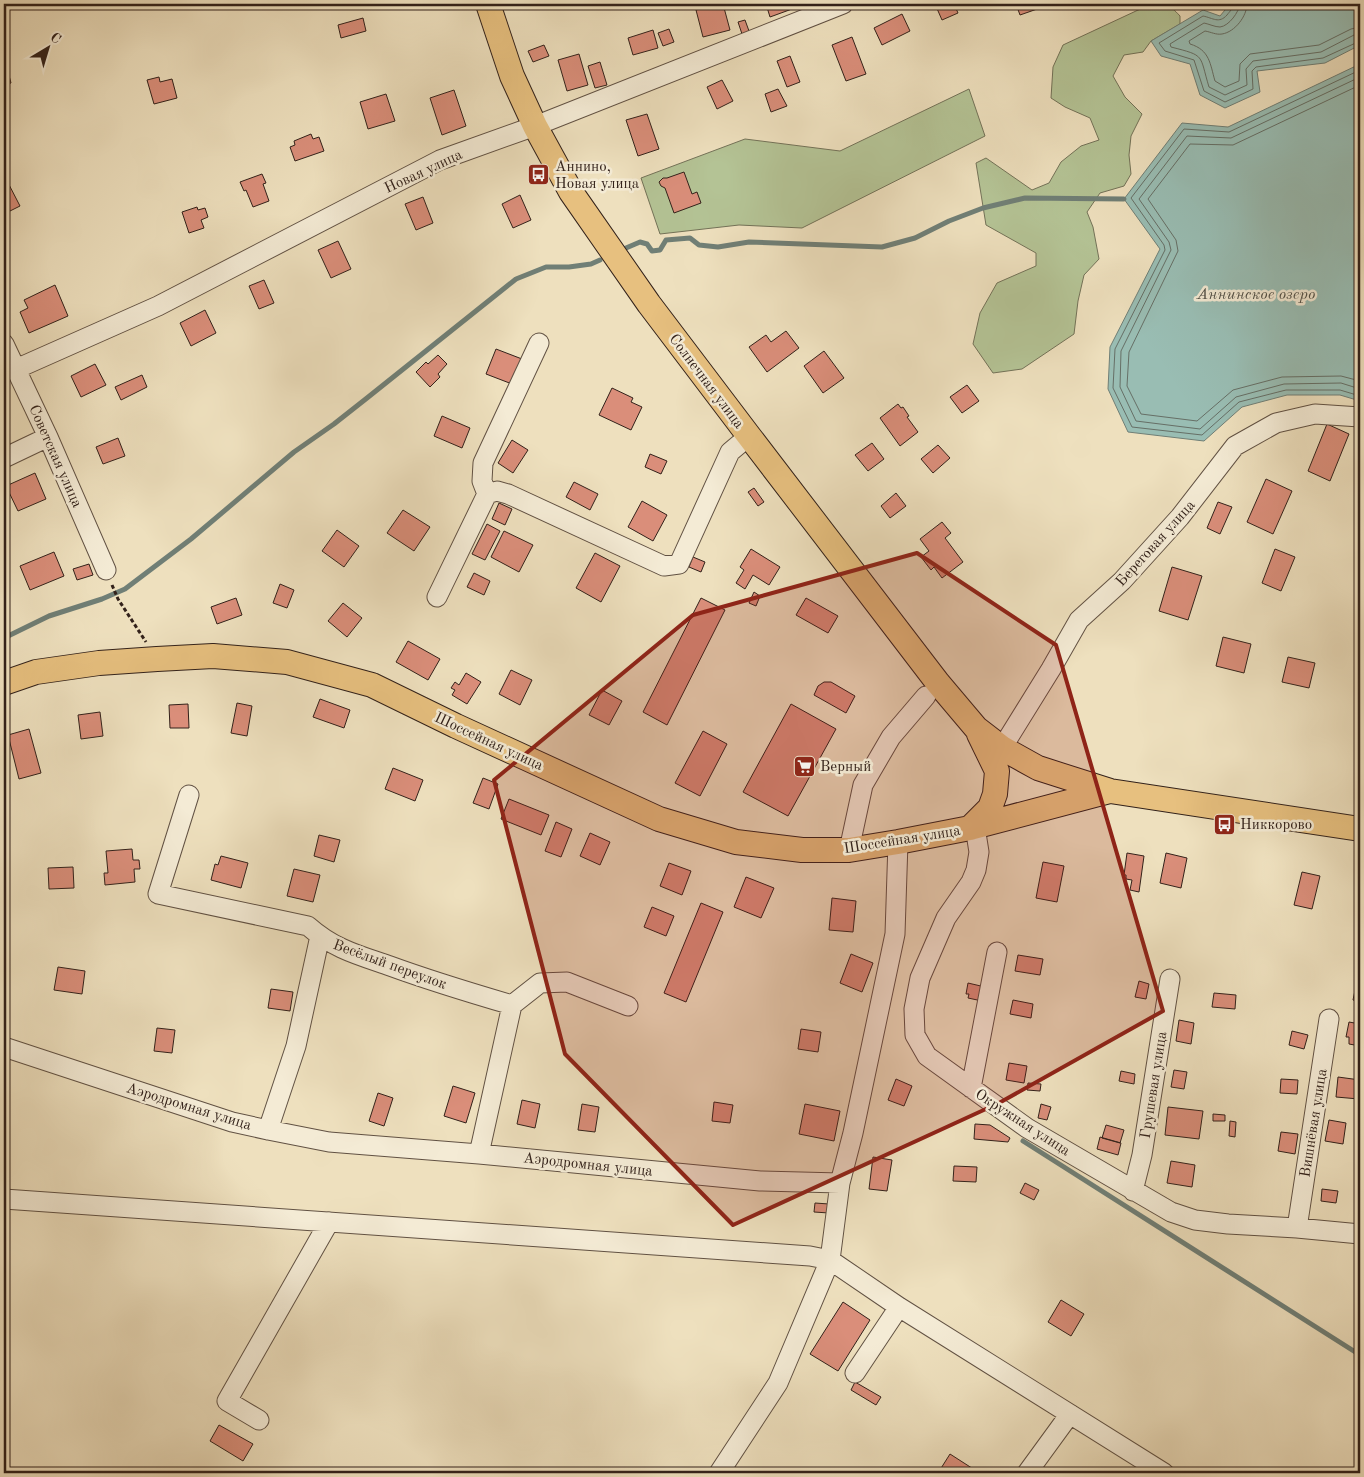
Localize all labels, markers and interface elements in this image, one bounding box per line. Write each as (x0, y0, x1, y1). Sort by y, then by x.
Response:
north arrow (22, 22, 72, 72)
text: С (47, 30, 63, 47)
street label: Новая улица (382, 148, 466, 197)
place label: Аннино, Новая улица (555, 160, 640, 192)
bus stop icon: Аннино, Новая улица (527, 163, 551, 187)
water label: Аннинское озеро (1196, 287, 1315, 303)
street label: Солнечная улица (666, 332, 746, 432)
street label: Советская улица (25, 403, 84, 511)
street label: Береговая улица (1114, 498, 1199, 590)
street label: Шоссейная улица (432, 711, 546, 774)
supermarket icon: Верный (792, 754, 816, 778)
place label: Верный (820, 760, 871, 775)
bus stop icon: Никкорово (1212, 812, 1236, 836)
place label: Никкорово (1240, 818, 1312, 833)
street label: Шоссейная улица (843, 824, 962, 857)
street label: Весёлый переулок (331, 938, 449, 993)
street label: Грушевая улица (1139, 1030, 1170, 1140)
street label: Вишнёвая улица (1298, 1067, 1331, 1179)
street label: Аэродромная улица (124, 1081, 254, 1134)
street label: Окружная улица (972, 1087, 1073, 1160)
street label: Аэродромная улица (522, 1151, 654, 1180)

